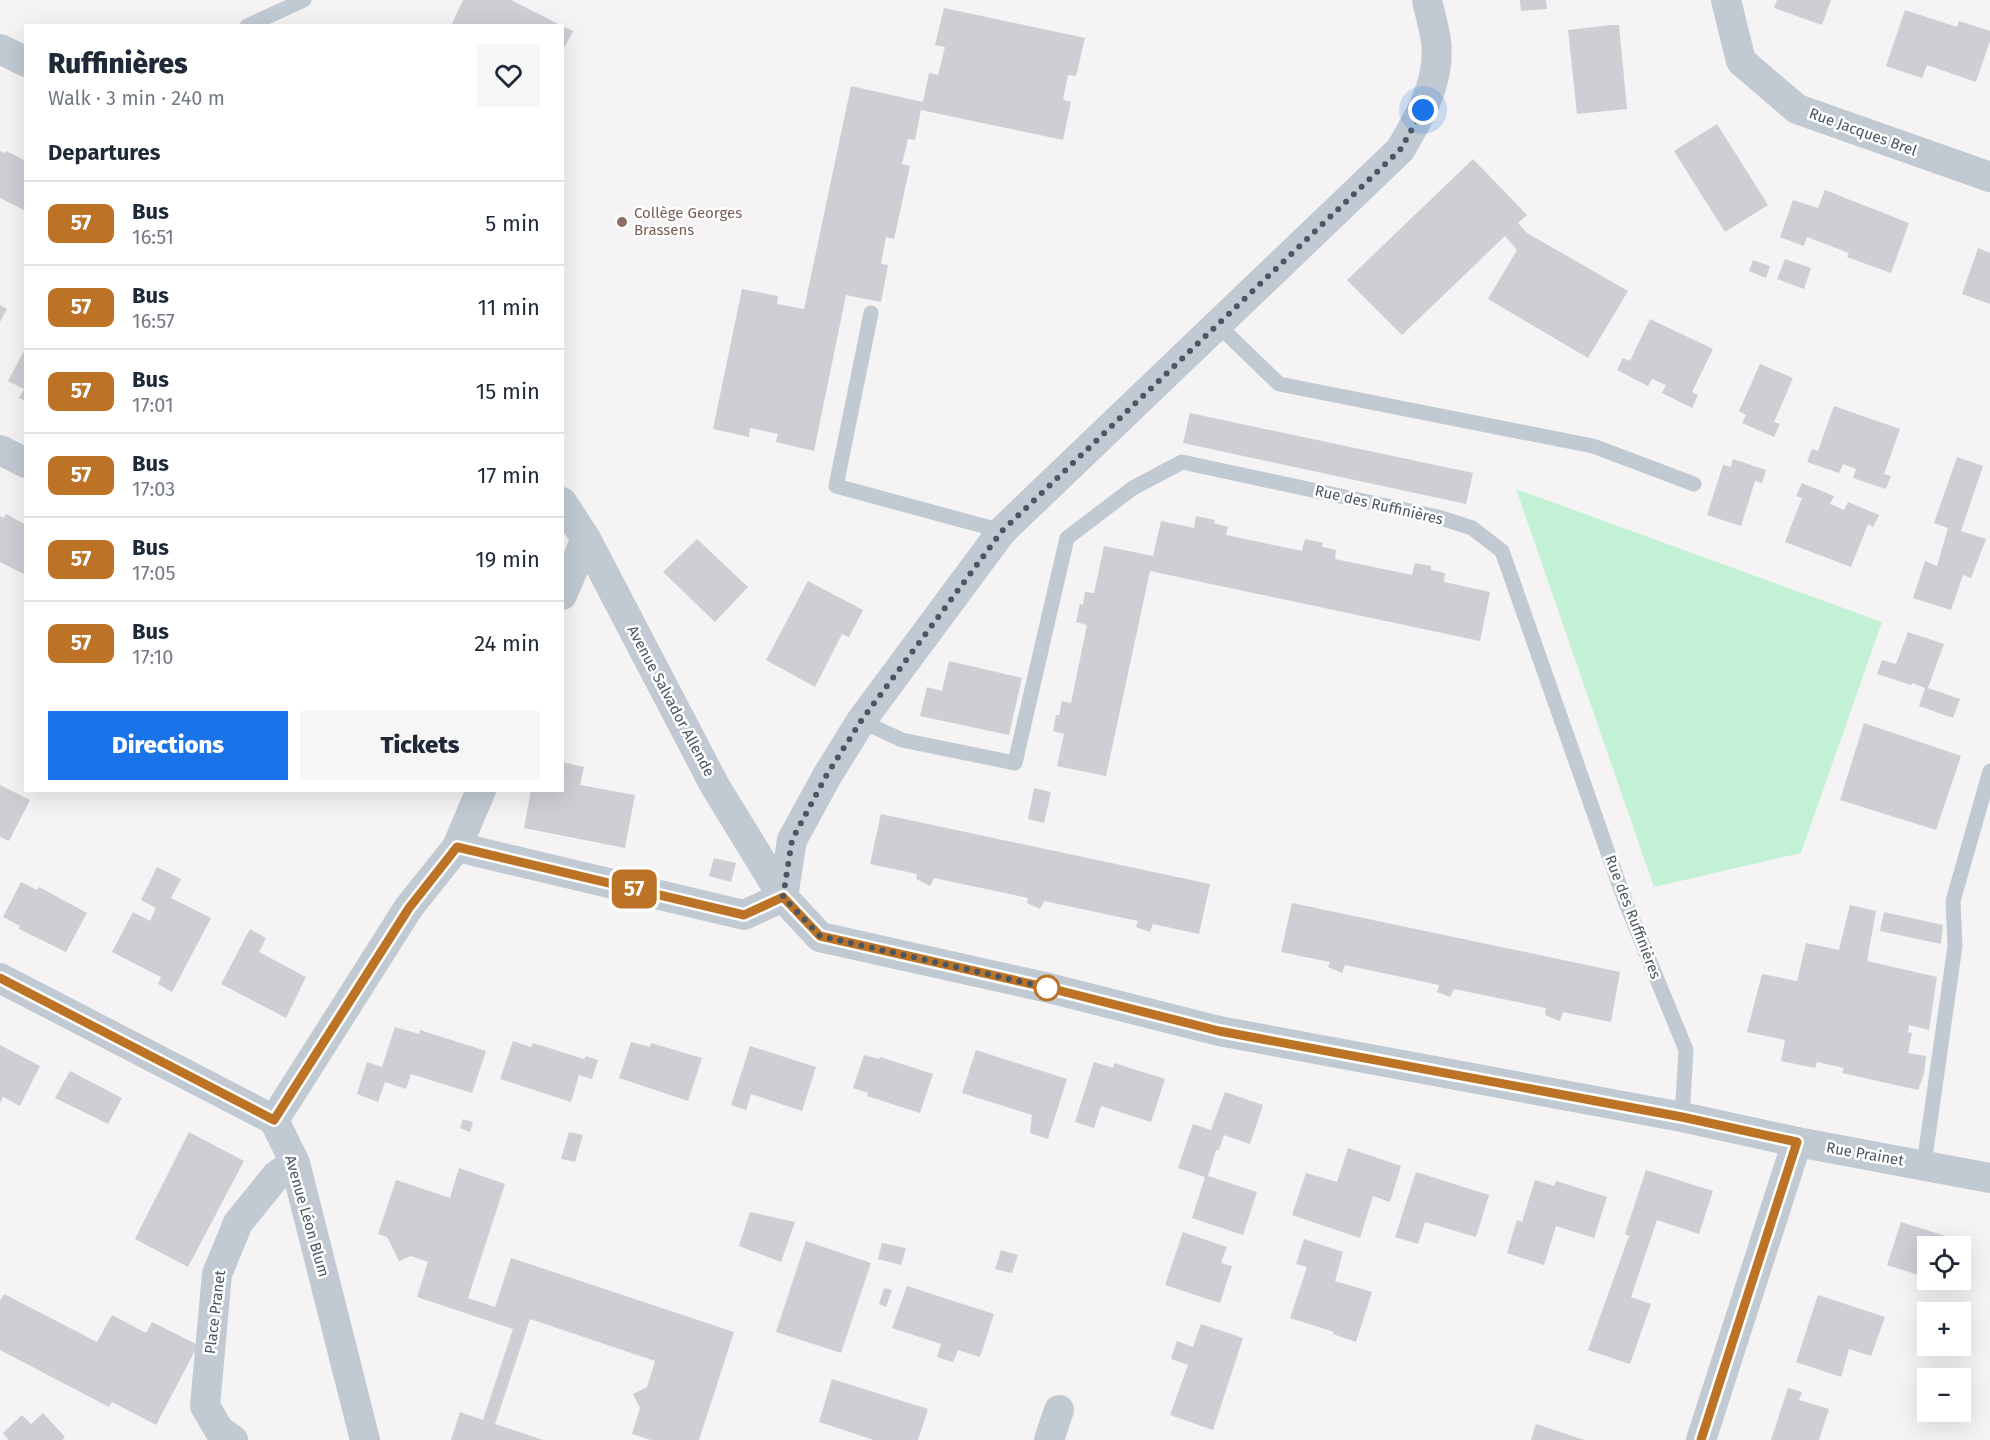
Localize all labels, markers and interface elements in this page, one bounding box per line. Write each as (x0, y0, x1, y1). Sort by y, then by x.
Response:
button: heart (477, 44, 540, 107)
text: Ruffinières (48, 47, 188, 80)
text: Walk · 3 min · 240 m (48, 86, 225, 110)
your location (1408, 95, 1438, 125)
street label: Rue Jacques Brel (1807, 104, 1920, 160)
text: Departures (48, 139, 160, 166)
text: Bus (132, 198, 169, 225)
place label: Collège Georges Brassens (634, 204, 742, 239)
text: 57 (71, 210, 91, 236)
text: 5 min (485, 210, 540, 237)
marker: Collège Georges Brassens (615, 215, 629, 229)
text: 16:51 (132, 225, 174, 249)
text: Bus (132, 282, 169, 309)
text: 57 (71, 294, 91, 320)
text: 11 min (477, 294, 540, 321)
text: 16:57 (132, 309, 175, 333)
text: Bus (132, 366, 169, 393)
text: 57 (71, 378, 91, 404)
text: 15 min (476, 378, 540, 405)
text: 17:01 (132, 393, 174, 417)
text: Bus (132, 450, 169, 477)
text: 57 (71, 462, 91, 488)
text: 17 min (477, 462, 540, 489)
text: 17:03 (132, 477, 175, 501)
street label: Rue des Ruffinières (1313, 481, 1445, 529)
text: Bus (132, 534, 169, 561)
text: 57 (71, 546, 91, 572)
text: 19 min (475, 546, 540, 573)
text: 17:05 (132, 561, 176, 585)
text: Bus (132, 618, 169, 645)
street label: Avenue Salvador Allende (624, 622, 718, 780)
text: 57 (71, 630, 91, 656)
text: 24 min (474, 630, 540, 657)
text: 17:10 (132, 645, 173, 669)
button: Directions (48, 711, 288, 780)
button: Tickets (300, 711, 540, 780)
street label: Rue des Ruffinières (1601, 853, 1665, 981)
line badge: 57 (607, 870, 661, 908)
text: 57 (624, 876, 644, 902)
unlabelled marker (1034, 975, 1060, 1001)
street label: Rue Prainet (1825, 1138, 1906, 1170)
street label: Avenue Léon Blum (281, 1153, 333, 1279)
map controls (1917, 1236, 1971, 1422)
button: locate (1917, 1236, 1971, 1290)
street label: Place Pranet (201, 1268, 229, 1355)
button: + (1917, 1302, 1971, 1356)
button: − (1917, 1368, 1971, 1422)

